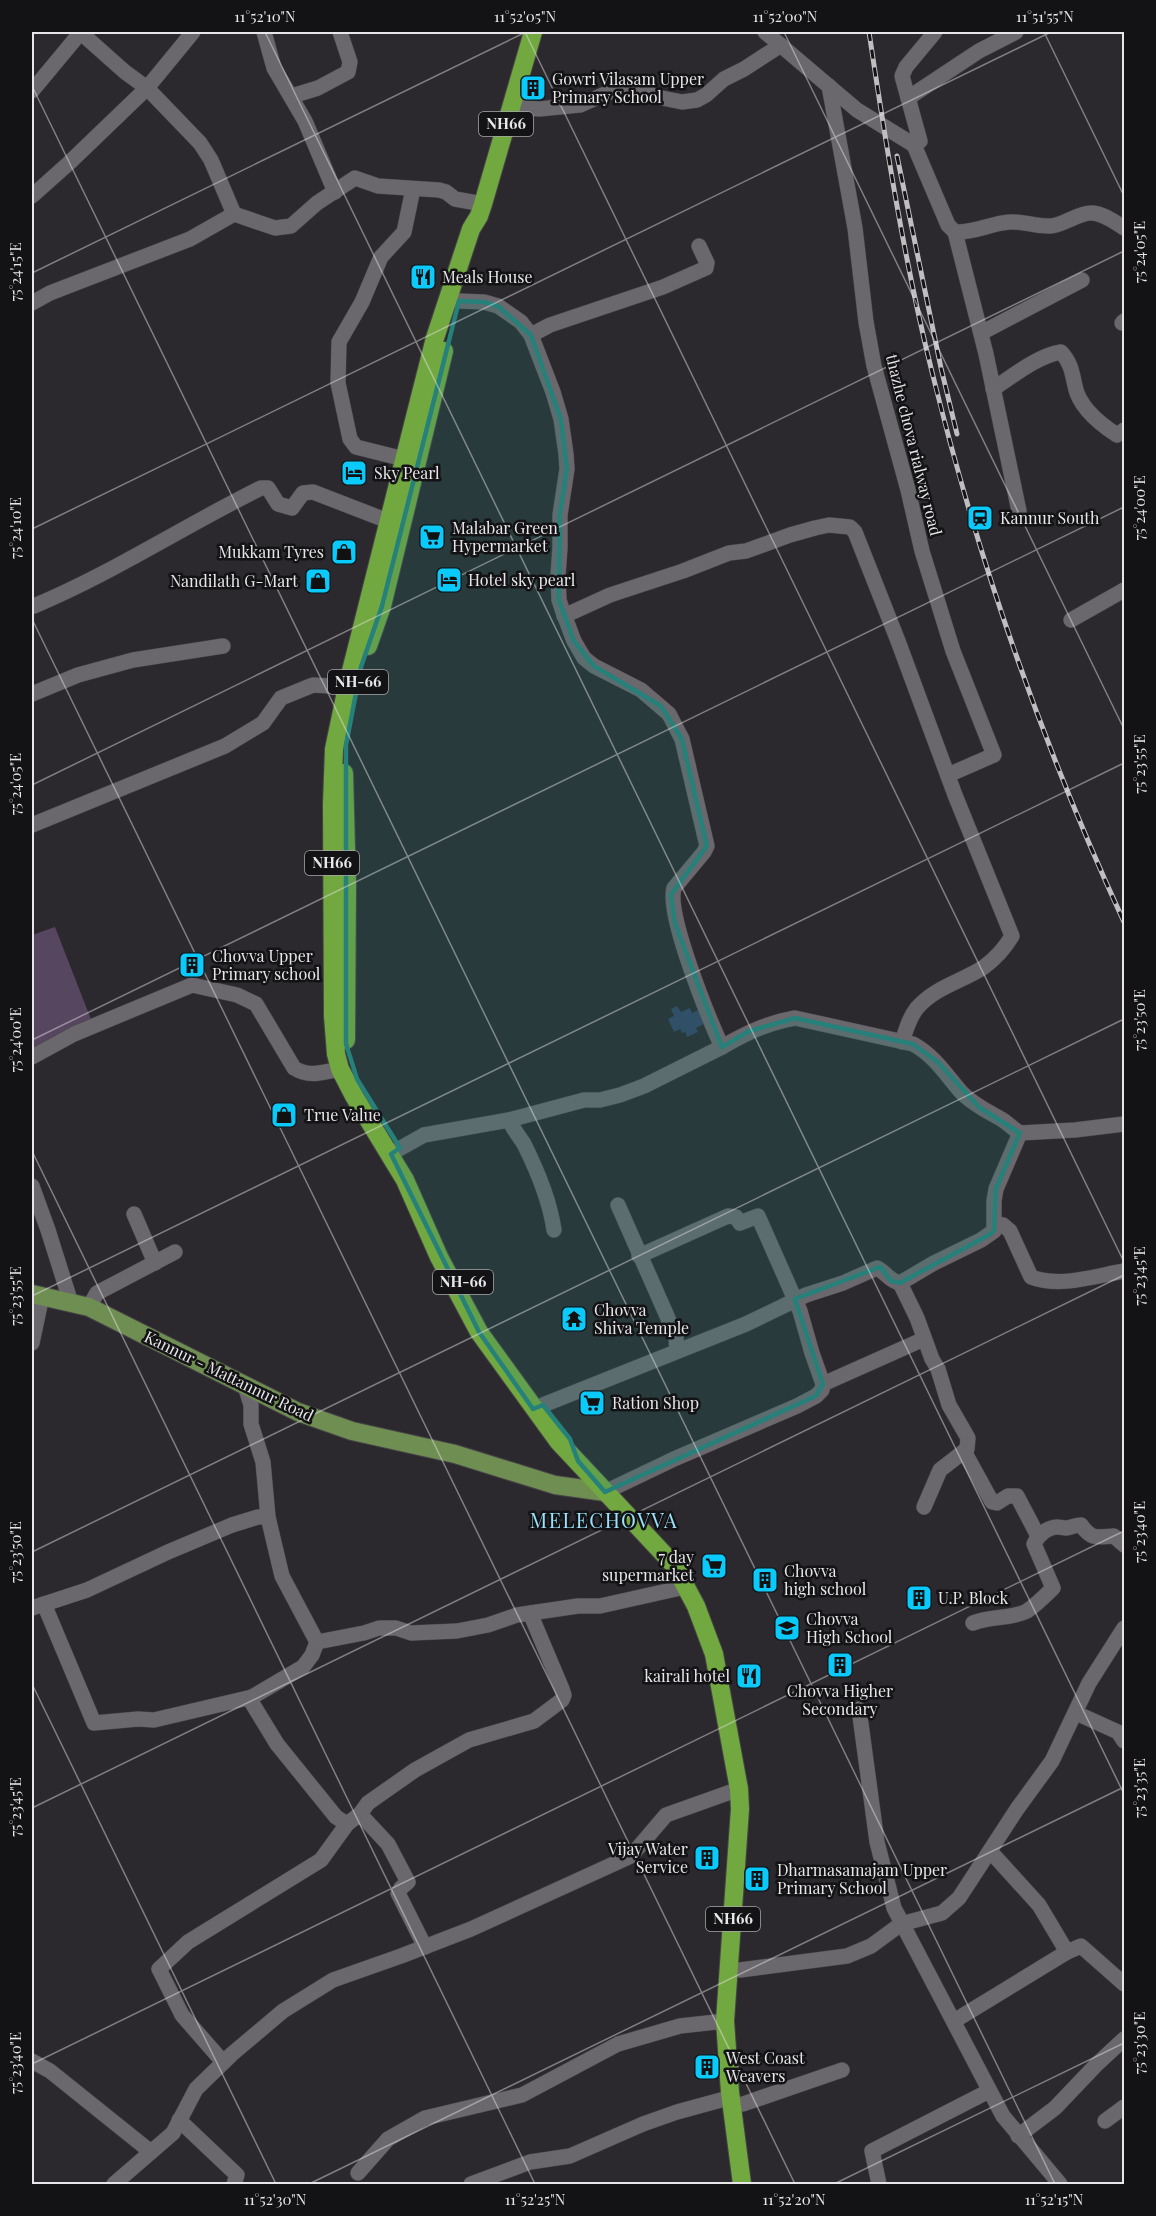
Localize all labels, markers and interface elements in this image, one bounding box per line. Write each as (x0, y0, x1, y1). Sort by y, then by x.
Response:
text: 11°52'10"N (234, 6, 296, 26)
text: 11°52'05"N (494, 6, 556, 26)
text: 11°52'00"N (753, 6, 818, 26)
text: 11°51'55"N (1016, 6, 1074, 26)
place label: Gowri Vilasam Upper Primary School (552, 68, 704, 107)
building icon: Gowri Vilasam Upper Primary School (518, 73, 548, 103)
road number: NH66 (479, 112, 533, 136)
text: 75°24'05"E (1129, 221, 1149, 283)
text: 75°24'15"E (5, 242, 25, 302)
restaurant icon: Meals House (408, 262, 438, 292)
place label: Meals House (442, 266, 533, 287)
street label: thazhe chova rialway road (882, 352, 947, 538)
hotel icon: Sky Pearl (339, 458, 369, 488)
place label: Sky Pearl (374, 462, 440, 483)
text: 75°24'00"E (1129, 475, 1149, 541)
text: 75°24'10"E (5, 497, 25, 559)
station icon: Kannur South (965, 503, 995, 533)
place label: Kannur South (1000, 507, 1100, 528)
place label: Malabar Green Hypermarket (452, 517, 558, 556)
supermarket icon: Malabar Green Hypermarket (417, 522, 447, 552)
shop icon: Mukkam Tyres (329, 537, 359, 567)
place label: Mukkam Tyres (218, 541, 324, 562)
hotel icon: Hotel sky pearl (434, 565, 464, 595)
shop icon: Nandilath G-Mart (303, 566, 333, 596)
place label: Hotel sky pearl (468, 569, 576, 590)
place label: Nandilath G-Mart (170, 570, 298, 591)
road number: NH-66 (328, 670, 388, 694)
text: 75°23'55"E (1129, 734, 1149, 794)
text: 75°24'05"E (5, 753, 25, 815)
road number: NH66 (305, 851, 359, 875)
place label: Chovva Upper Primary school (212, 945, 321, 984)
building icon: Chovva Upper Primary school (177, 950, 207, 980)
text: 75°23'50"E (1129, 989, 1149, 1051)
text: 75°24'00"E (5, 1007, 25, 1073)
shop icon: True Value (269, 1100, 299, 1130)
place label: True Value (304, 1104, 381, 1125)
text: 75°23'45"E (1129, 1246, 1149, 1306)
text: 75°23'55"E (5, 1266, 25, 1326)
road number: NH-66 (433, 1270, 493, 1294)
place label: Chovva Shiva Temple (594, 1299, 689, 1338)
temple icon: Chovva Shiva Temple (559, 1304, 589, 1334)
street label: Kannur - Mattannur Road (141, 1325, 317, 1426)
supermarket icon: Ration Shop (577, 1388, 607, 1418)
place label: Ration Shop (612, 1392, 699, 1413)
text: 75°23'40"E (1129, 1501, 1149, 1563)
district label: MELECHOVVA (530, 1506, 678, 1533)
text: 75°23'50"E (5, 1521, 25, 1583)
place label: 7 day supermarket (602, 1546, 694, 1585)
supermarket icon: 7 day supermarket (699, 1551, 729, 1581)
place label: Chovva high school (784, 1560, 867, 1599)
building icon: Chovva high school (750, 1565, 780, 1595)
building icon: U.P. Block (904, 1583, 934, 1613)
place label: U.P. Block (938, 1587, 1009, 1608)
place label: Chovva High School (806, 1608, 893, 1647)
school or university icon: Chovva High School (772, 1613, 802, 1643)
building icon: Chovva Higher Secondary (825, 1650, 855, 1680)
restaurant icon: kairali hotel (734, 1661, 764, 1691)
place label: kairali hotel (644, 1665, 730, 1686)
place label: Chovva Higher Secondary (787, 1680, 893, 1719)
text: 75°23'35"E (1129, 1758, 1149, 1818)
text: 75°23'45"E (5, 1777, 25, 1837)
place label: Vijay Water Service (607, 1838, 688, 1877)
building icon: Vijay Water Service (692, 1843, 722, 1873)
place label: Dharmasamajam Upper Primary School (777, 1859, 947, 1898)
building icon: Dharmasamajam Upper Primary School (742, 1864, 772, 1894)
road number: NH66 (706, 1907, 760, 1931)
text: 75°23'30"E (1129, 2012, 1149, 2074)
text: 75°23'40"E (5, 2032, 25, 2094)
place label: West Coast Weavers (725, 2047, 805, 2086)
building icon: West Coast Weavers (692, 2052, 722, 2082)
text: 11°52'30"N (244, 2189, 307, 2209)
text: 11°52'25"N (505, 2189, 566, 2209)
text: 11°52'20"N (762, 2189, 826, 2209)
text: 11°52'15"N (1025, 2189, 1084, 2209)

